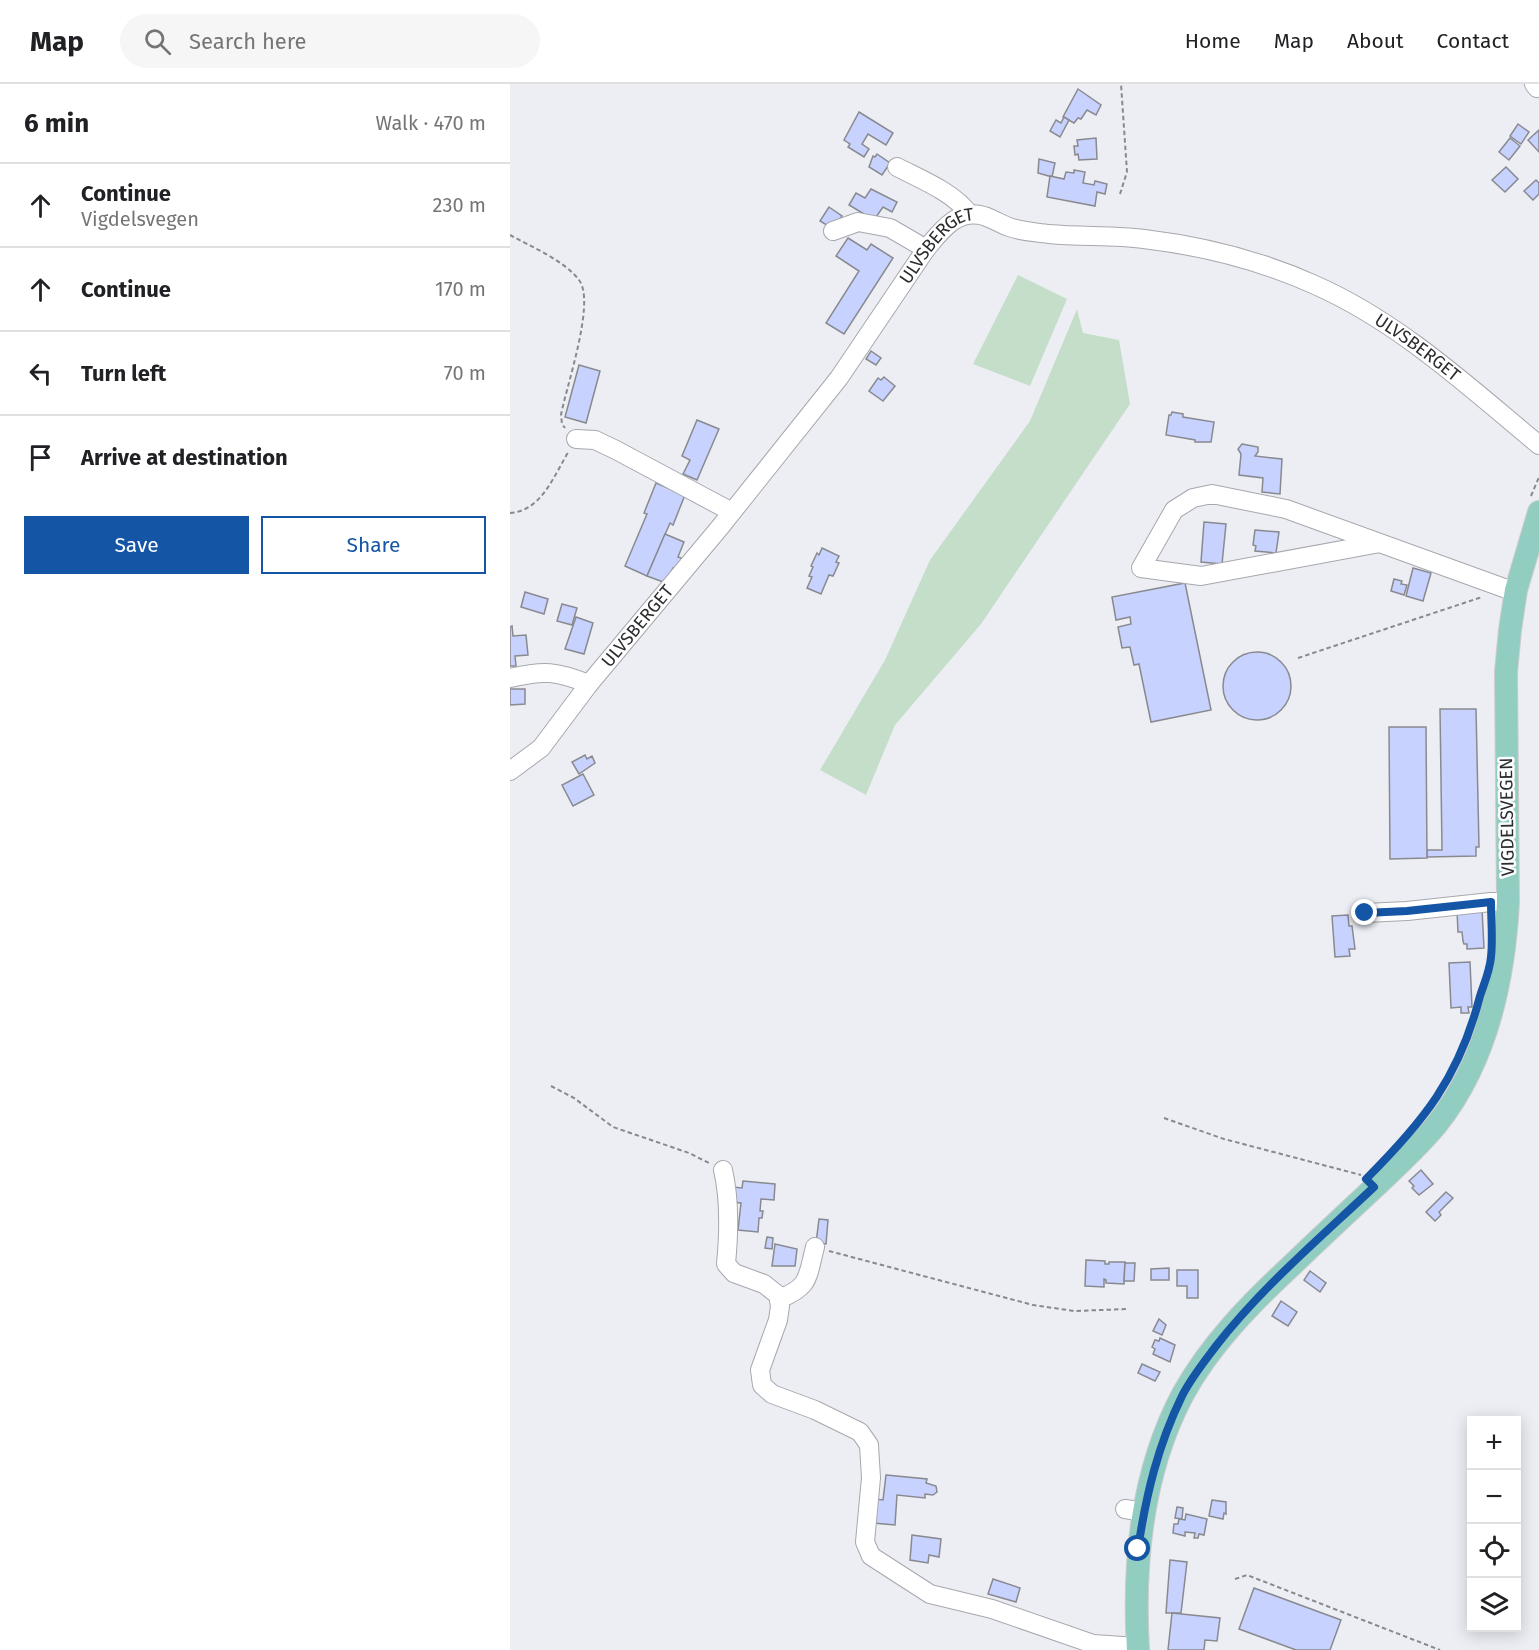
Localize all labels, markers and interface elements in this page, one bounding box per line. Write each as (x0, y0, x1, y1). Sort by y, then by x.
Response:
search box (120, 14, 540, 68)
text: Map (30, 25, 84, 58)
icon: search (141, 25, 174, 58)
text: Search here (189, 28, 307, 55)
text: Home (1185, 28, 1241, 54)
text: Map (1274, 28, 1314, 54)
text: About (1347, 28, 1404, 54)
text: Contact (1437, 28, 1509, 54)
text: 6 min (24, 108, 89, 139)
text: Walk · 470 m (376, 111, 486, 135)
text: Continue (81, 180, 171, 207)
icon: ahead (24, 189, 57, 222)
text: 230 m (433, 193, 486, 217)
street label: ULVSBERGET (895, 203, 976, 288)
text: Vigdelsvegen (81, 207, 199, 231)
icon: ahead (24, 273, 57, 306)
text: Continue (81, 276, 171, 303)
text: 170 m (435, 277, 486, 301)
street label: ULVSBERGET (1371, 309, 1465, 386)
icon: left (24, 357, 57, 390)
text: Turn left (81, 360, 166, 387)
text: 70 m (444, 361, 486, 385)
icon: arrive (24, 441, 57, 474)
text: Arrive at destination (81, 444, 288, 471)
button: Save (24, 516, 249, 574)
button: Share (261, 516, 486, 574)
street label: ULVSBERGET (597, 580, 679, 672)
street label: VIGDELSVEGEN (1495, 757, 1519, 877)
route end (1351, 899, 1377, 925)
map controls (1467, 1416, 1521, 1632)
button: + (1467, 1416, 1521, 1470)
button: − (1467, 1470, 1521, 1524)
button: locate (1467, 1524, 1521, 1578)
route start (1124, 1535, 1150, 1561)
button: layers (1467, 1578, 1521, 1632)

